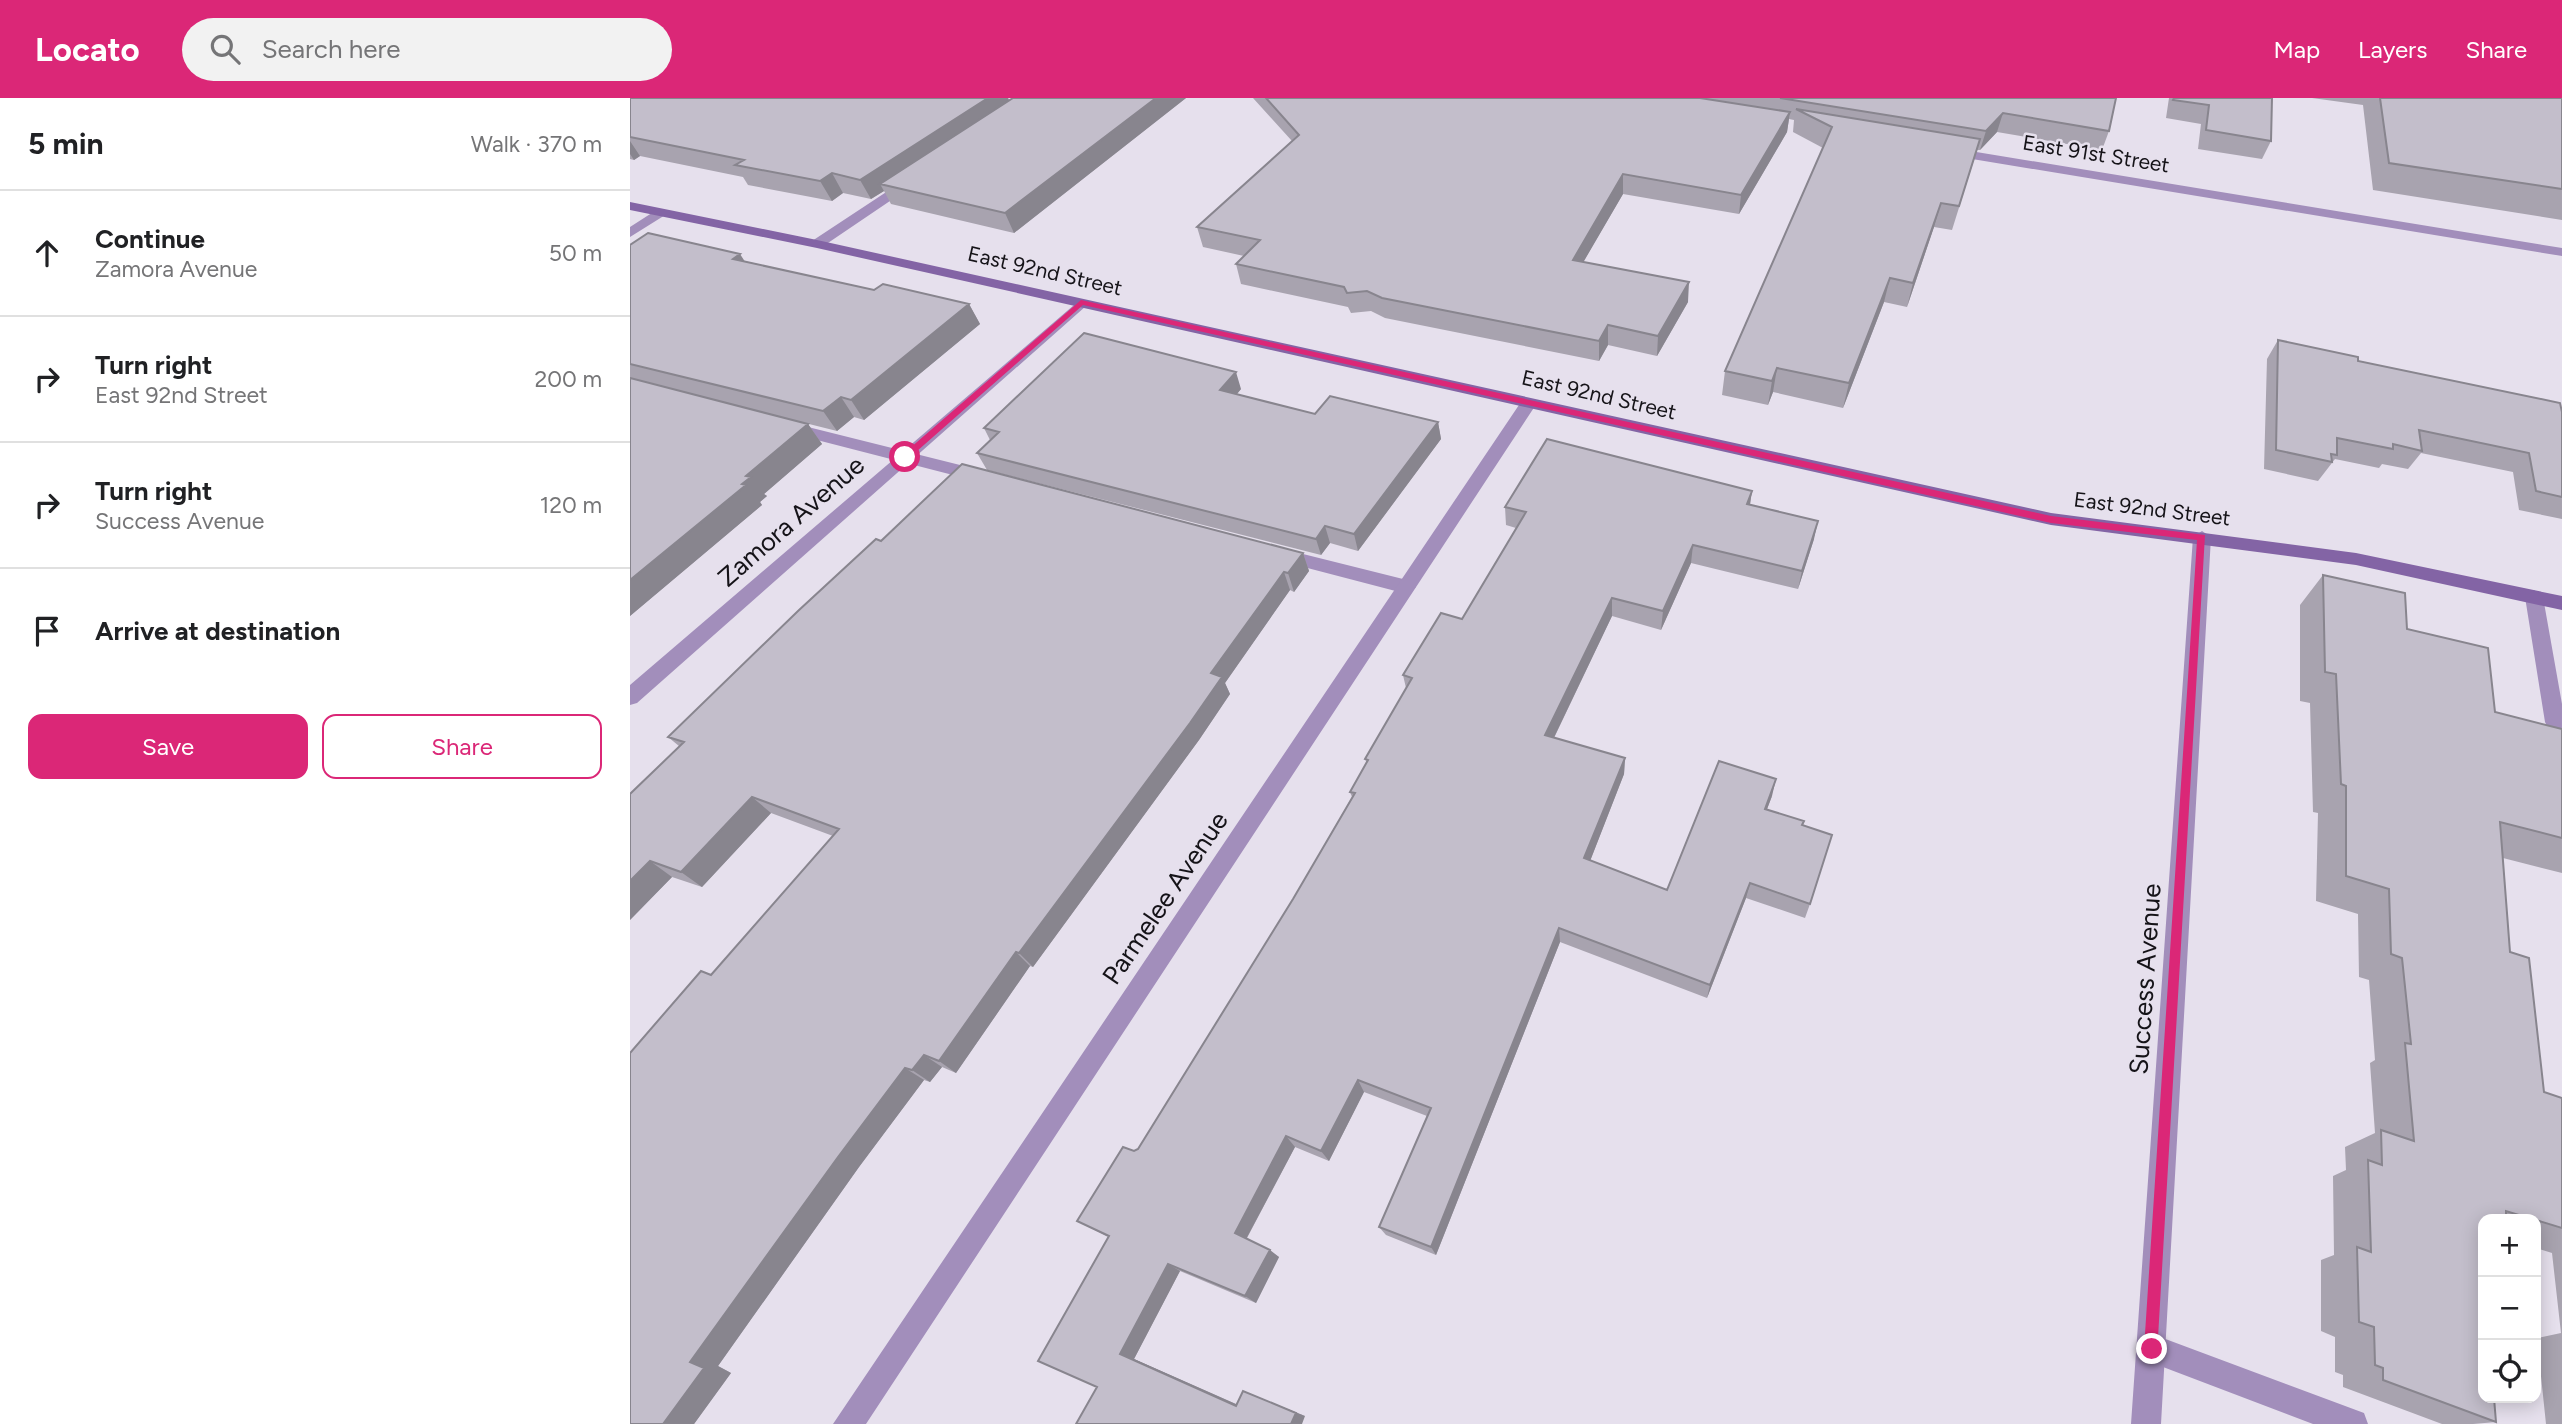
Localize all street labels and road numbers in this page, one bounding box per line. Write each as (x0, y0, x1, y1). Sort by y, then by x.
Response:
street label: East 91st Street (2021, 130, 2171, 177)
street label: East 92nd Street (965, 241, 1125, 300)
street label: East 92nd Street (1519, 365, 1679, 424)
street label: Zamora Avenue (711, 449, 871, 593)
street label: East 92nd Street (2072, 486, 2232, 531)
street label: Parmelee Avenue (1095, 805, 1235, 991)
street label: Success Avenue (2122, 882, 2168, 1076)

